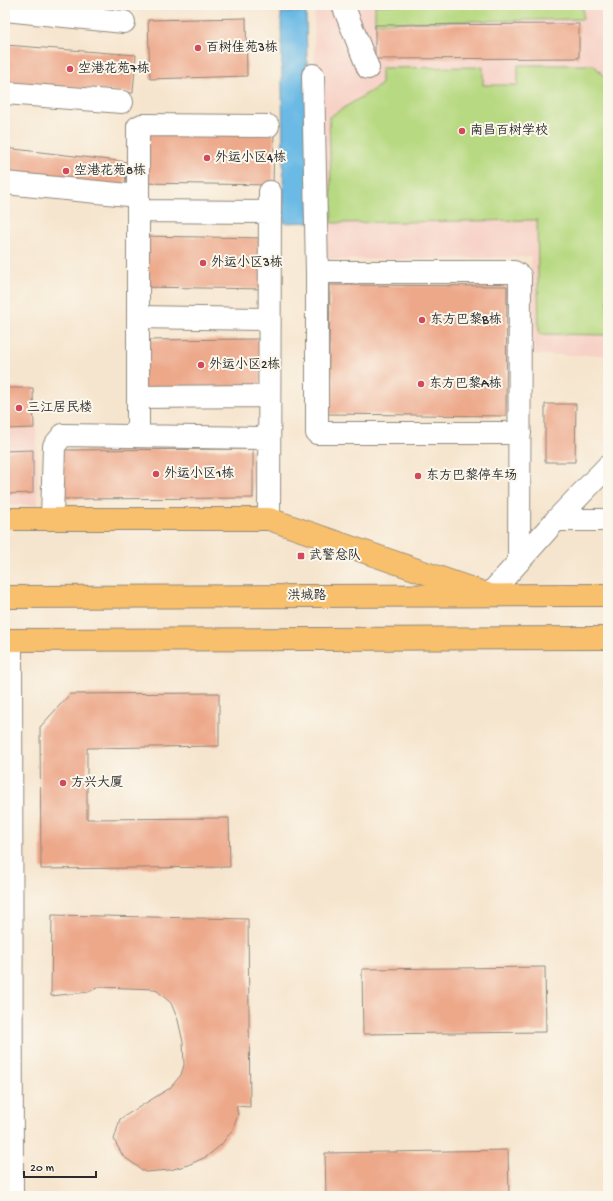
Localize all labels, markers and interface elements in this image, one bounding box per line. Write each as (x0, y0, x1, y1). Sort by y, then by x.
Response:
place label: 百树佳苑3栋 (206, 39, 278, 56)
marker: 百树佳苑3栋 (193, 43, 203, 53)
place label: 空港花苑7栋 (78, 60, 150, 77)
marker: 空港花苑7栋 (65, 64, 75, 74)
place label: 南昌百树学校 (470, 122, 548, 139)
marker: 南昌百树学校 (457, 126, 467, 136)
place label: 外运小区4栋 (215, 149, 286, 166)
marker: 外运小区4栋 (202, 153, 212, 163)
place label: 空港花苑8栋 (74, 162, 146, 179)
marker: 空港花苑8栋 (61, 166, 71, 176)
place label: 外运小区3栋 (211, 254, 283, 271)
marker: 外运小区3栋 (198, 258, 208, 268)
place label: 东方巴黎B栋 (430, 311, 502, 328)
marker: 东方巴黎B栋 (417, 315, 427, 325)
place label: 外运小区2栋 (209, 356, 280, 373)
marker: 外运小区2栋 (196, 360, 206, 370)
place label: 东方巴黎A栋 (429, 375, 502, 392)
marker: 东方巴黎A栋 (416, 379, 426, 389)
place label: 三江居民楼 (27, 400, 92, 416)
marker: 三江居民楼 (14, 403, 24, 413)
place label: 外运小区1栋 (164, 465, 234, 482)
place label: 东方巴黎停车场 (426, 467, 517, 484)
marker: 外运小区1栋 (151, 469, 161, 479)
marker: 东方巴黎停车场 (413, 471, 423, 481)
place label: 武警总队 (309, 547, 361, 564)
marker: 武警总队 (296, 551, 306, 561)
street label: 洪城路 (287, 588, 327, 604)
place label: 方兴大厦 (71, 775, 123, 791)
marker: 方兴大厦 (58, 778, 68, 788)
scale bar (24, 1153, 96, 1179)
text: 20 m (30, 1162, 55, 1176)

